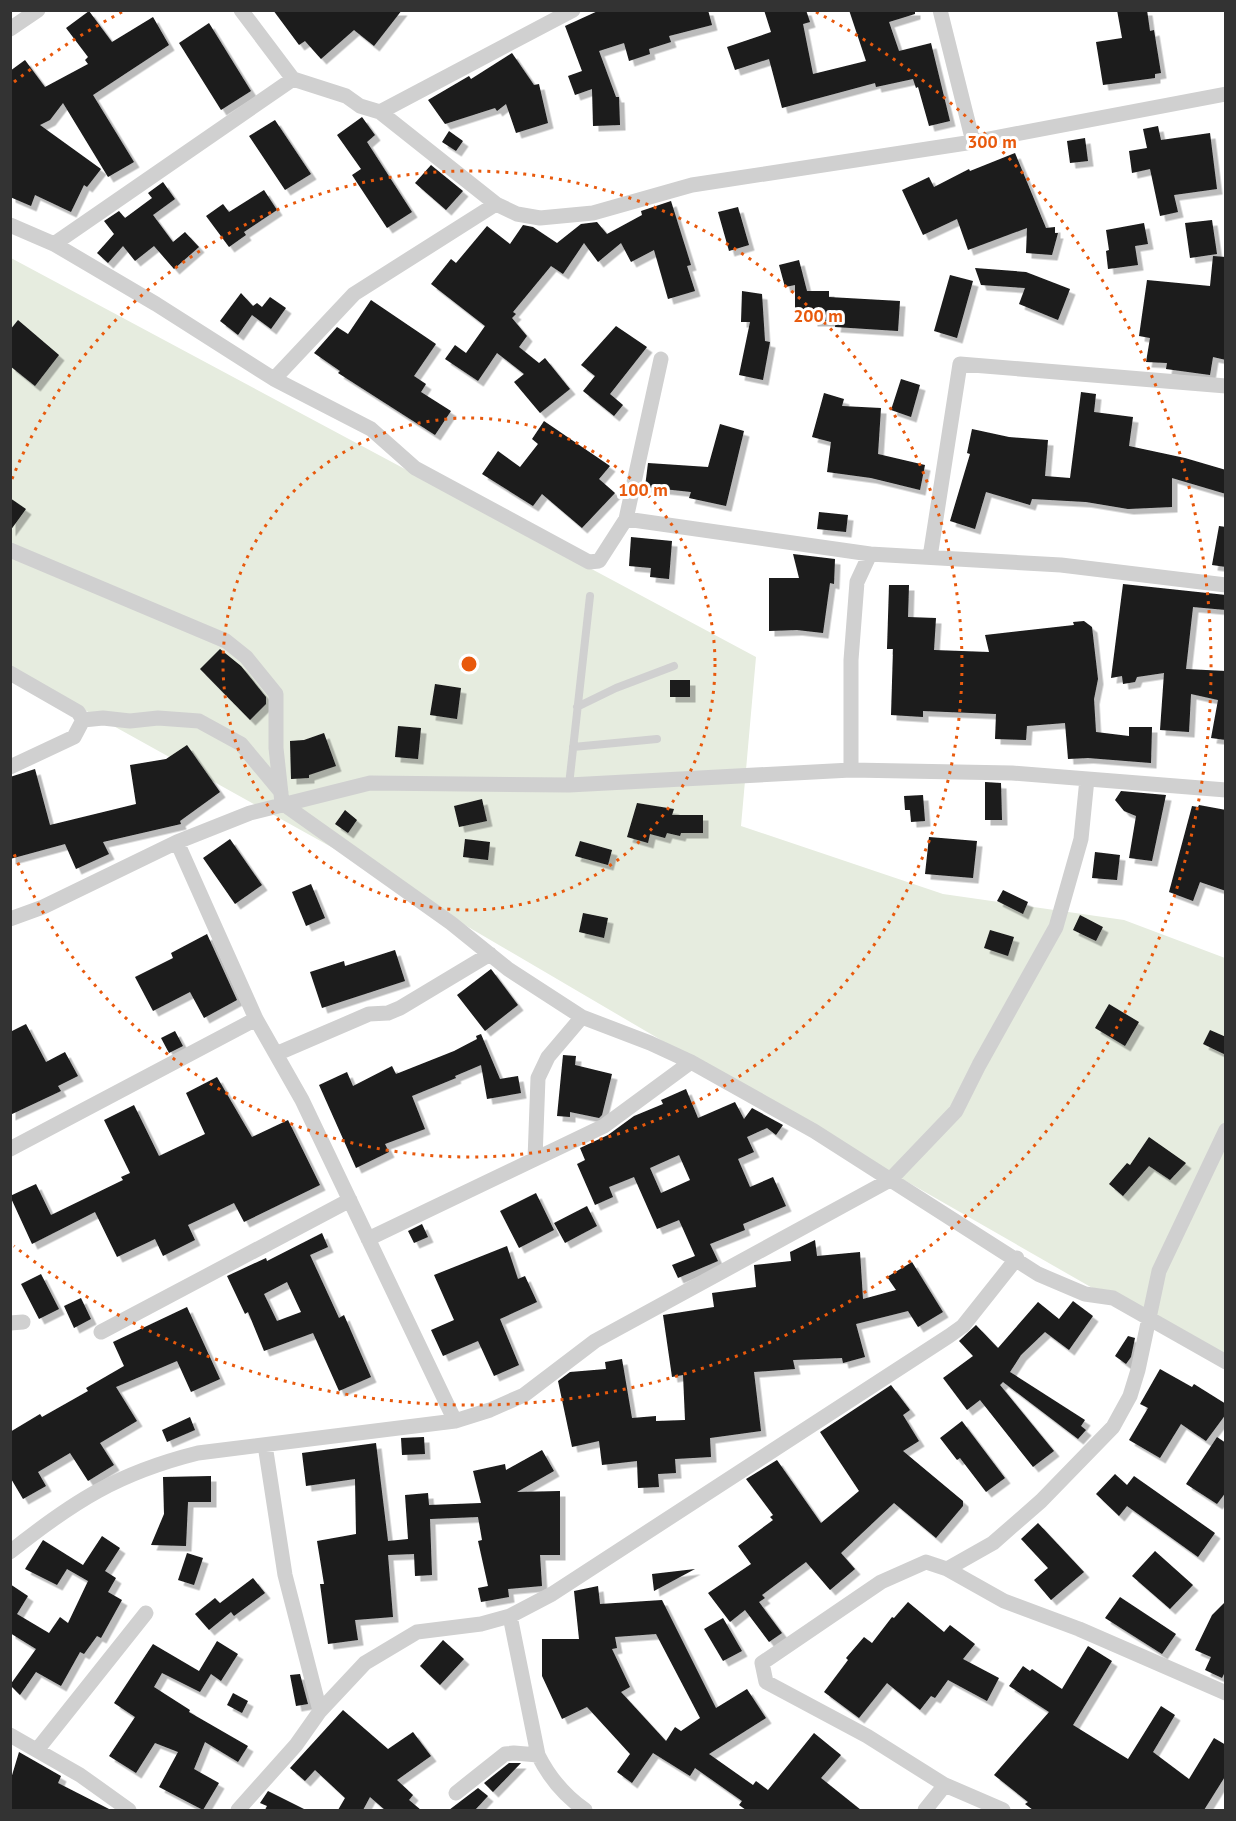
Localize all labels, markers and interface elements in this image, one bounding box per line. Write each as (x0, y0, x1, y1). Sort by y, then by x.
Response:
text: 300 m (967, 130, 1017, 153)
text: 200 m (793, 304, 843, 327)
text: 100 m (618, 478, 668, 501)
centre of rings (459, 654, 479, 674)

